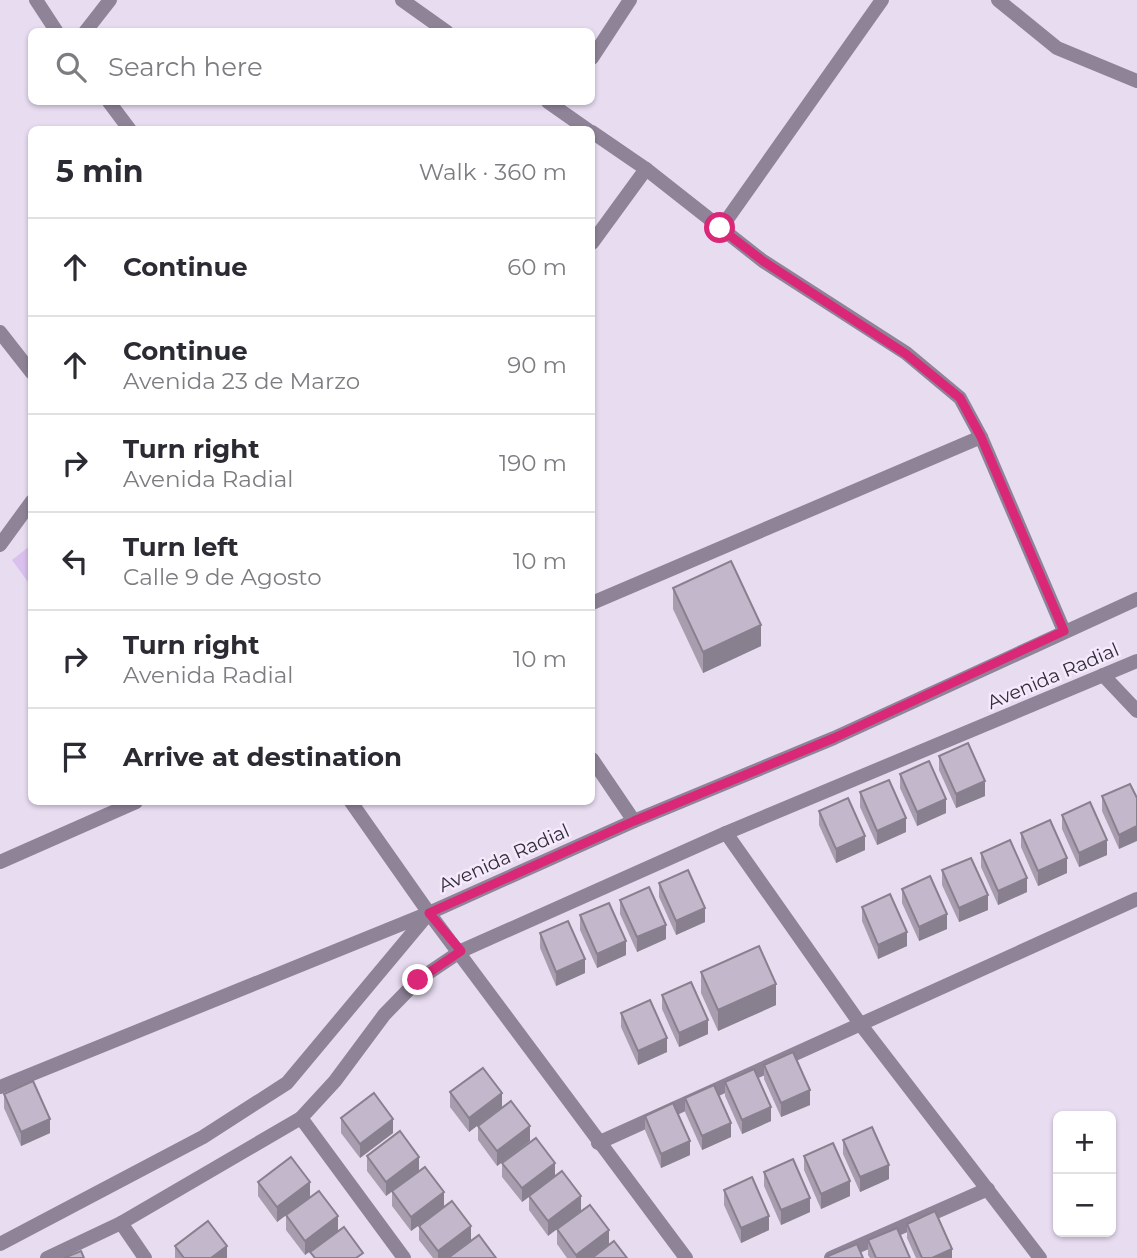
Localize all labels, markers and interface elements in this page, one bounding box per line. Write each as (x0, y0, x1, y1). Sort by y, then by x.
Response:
search box (28, 28, 595, 105)
icon: search (52, 48, 90, 86)
text: Search here (108, 51, 263, 83)
text: 5 min (56, 153, 144, 190)
text: Walk · 360 m (419, 158, 567, 186)
route start (704, 212, 735, 243)
icon: ahead (56, 248, 94, 286)
text: Continue (123, 251, 248, 283)
text: 60 m (507, 253, 567, 281)
text: Continue (123, 335, 248, 367)
icon: ahead (56, 346, 94, 384)
text: 90 m (507, 351, 567, 379)
text: Avenida 23 de Marzo (123, 367, 360, 395)
text: Turn right (123, 433, 259, 465)
icon: right (56, 444, 94, 482)
text: 190 m (499, 449, 567, 477)
text: Avenida Radial (123, 465, 293, 493)
text: Turn left (123, 531, 239, 563)
icon: left (56, 542, 94, 580)
text: 10 m (513, 547, 567, 575)
text: Calle 9 de Agosto (123, 563, 322, 591)
text: Turn right (123, 629, 259, 661)
street label: Avenida Radial (984, 638, 1122, 714)
icon: right (56, 640, 94, 678)
text: 10 m (513, 645, 567, 673)
text: Avenida Radial (123, 661, 293, 689)
icon: arrive (56, 738, 94, 776)
text: Arrive at destination (123, 741, 402, 773)
street label: Avenida Radial (435, 819, 573, 897)
route end (402, 964, 433, 995)
map controls (1053, 1111, 1116, 1237)
button: + (1053, 1111, 1116, 1174)
button: − (1053, 1174, 1116, 1237)

